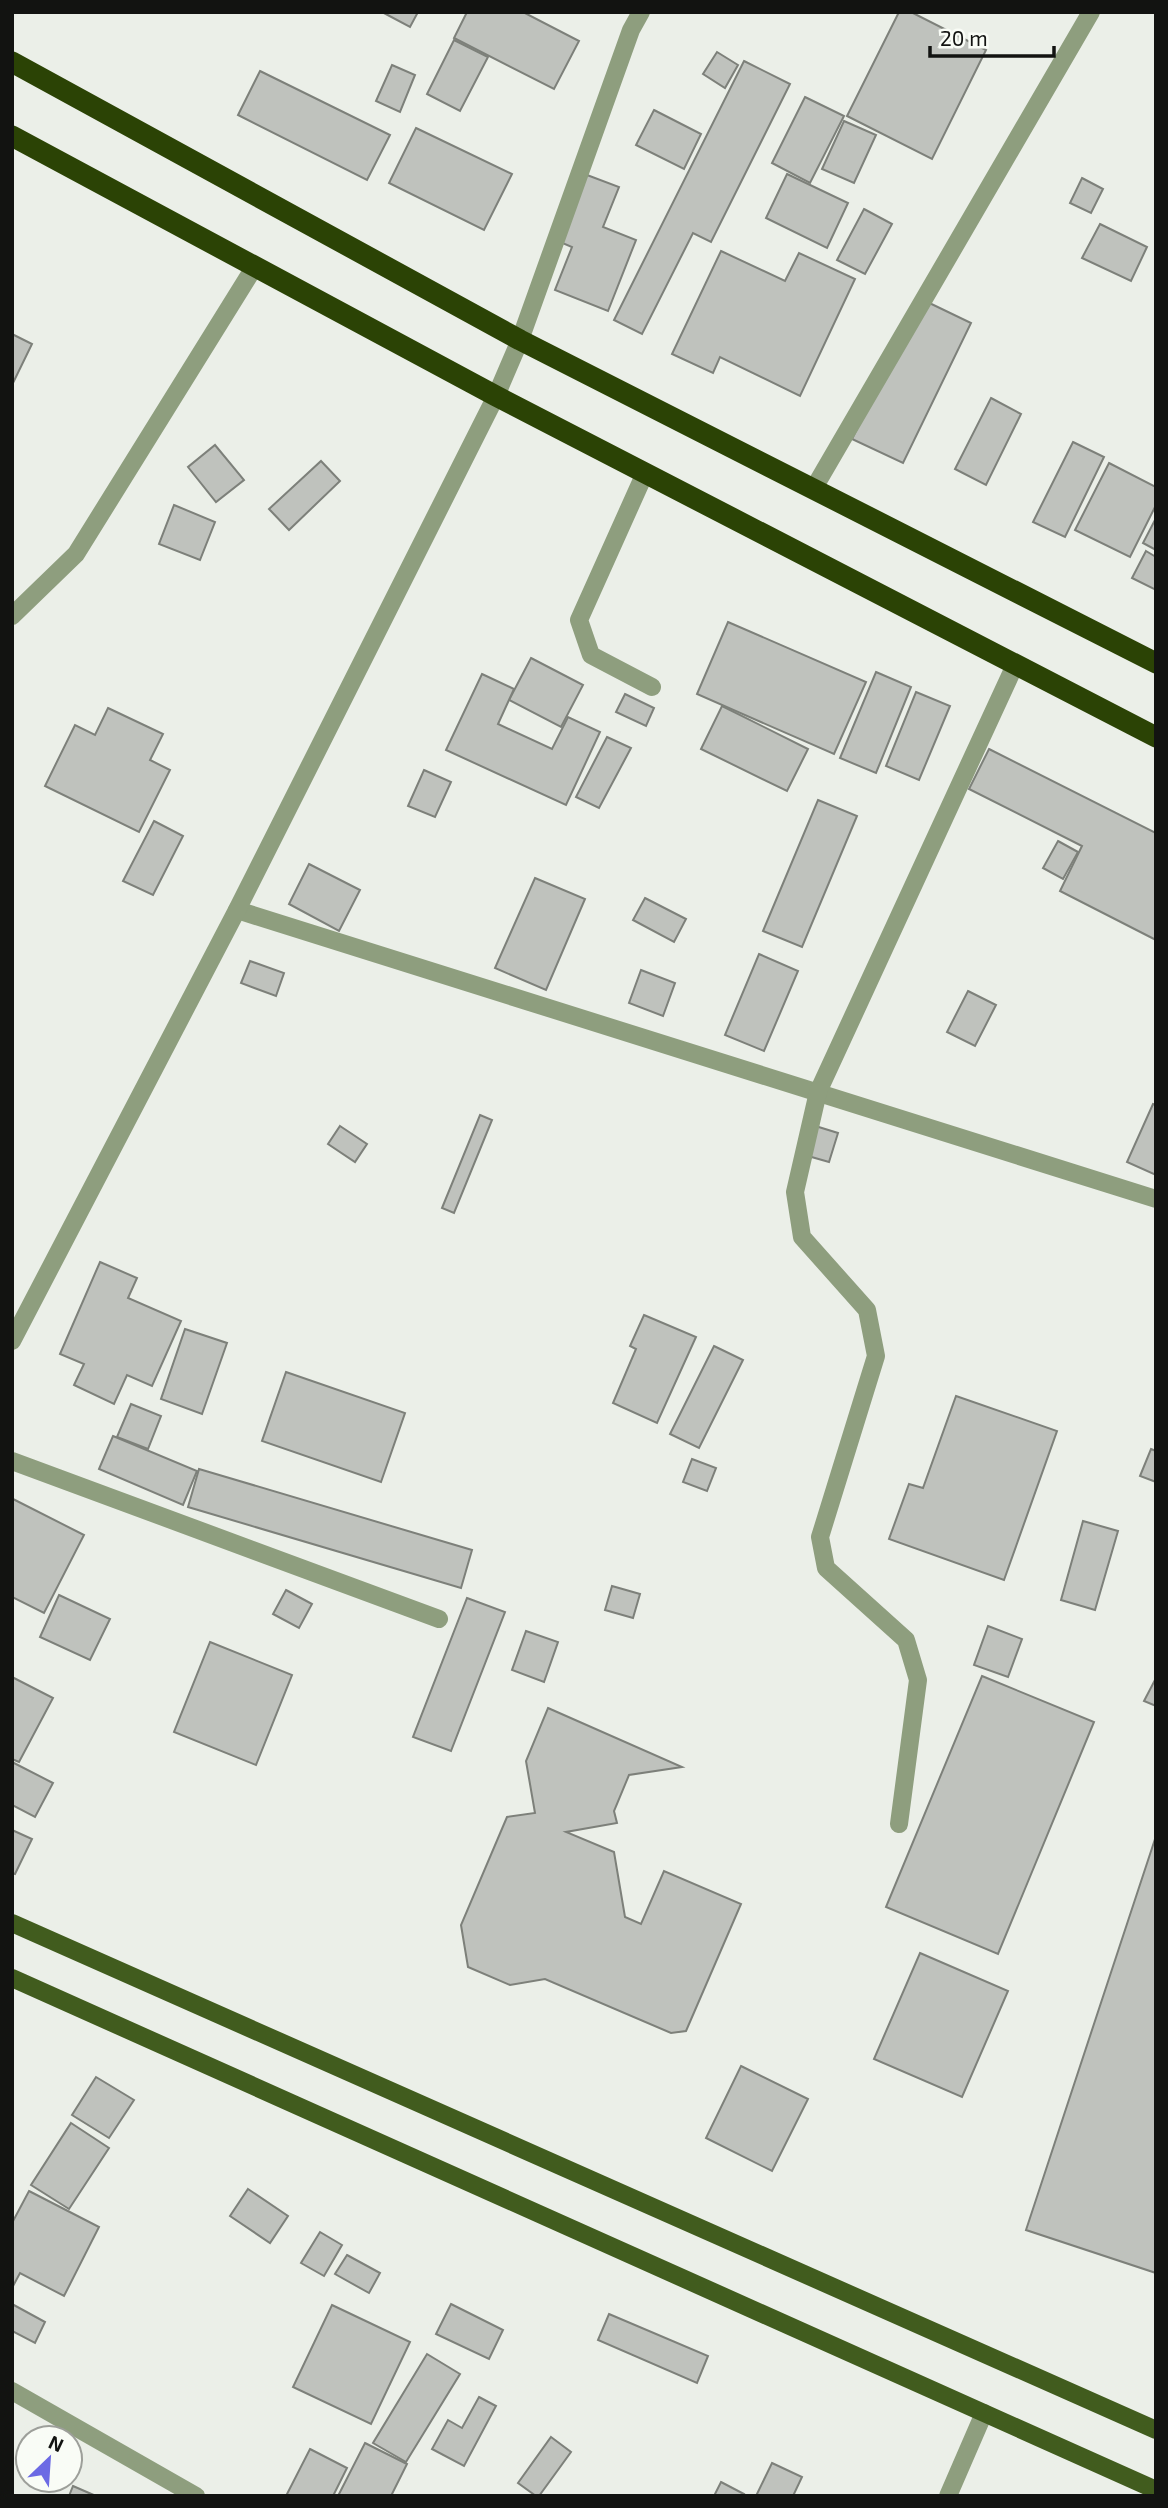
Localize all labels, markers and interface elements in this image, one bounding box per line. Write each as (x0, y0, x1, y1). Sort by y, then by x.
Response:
scale bar (930, 14, 1054, 58)
text: 20 m (940, 25, 988, 50)
north arrow (14, 2424, 84, 2494)
text: N (45, 2430, 67, 2456)

